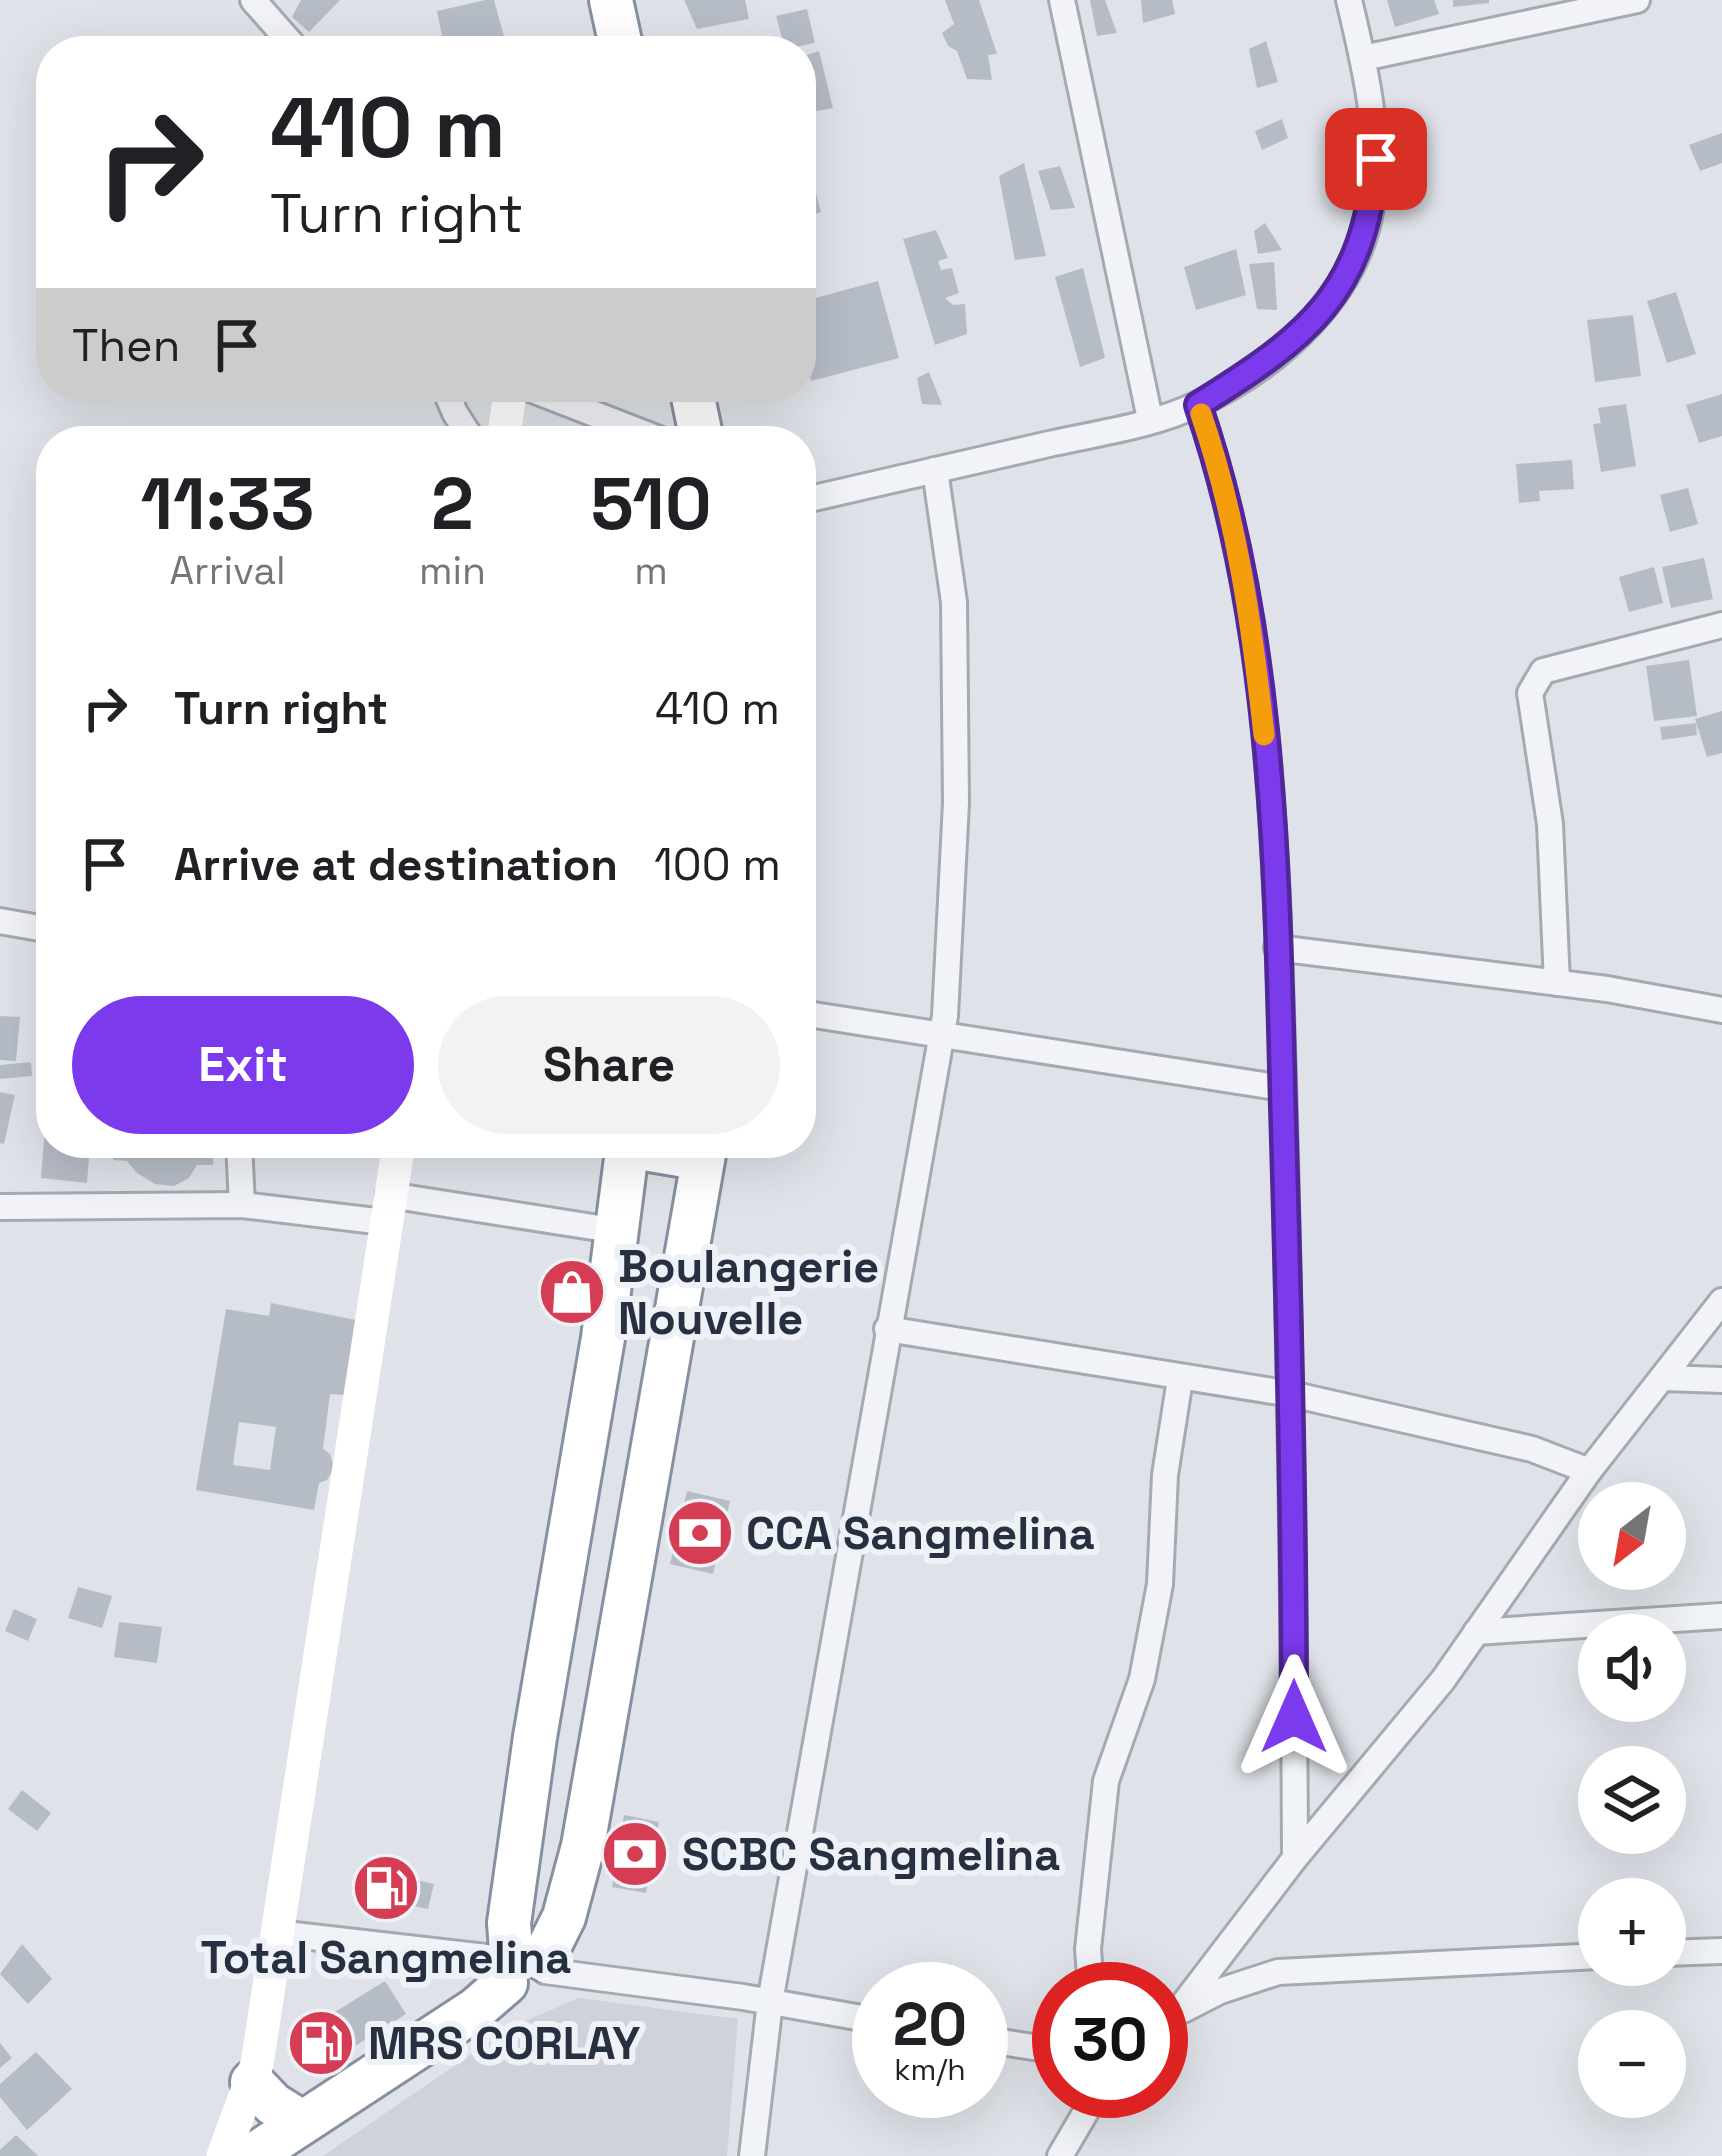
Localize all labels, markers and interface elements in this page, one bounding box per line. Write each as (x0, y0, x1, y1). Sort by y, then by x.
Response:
text: 410 m (270, 74, 506, 182)
icon: right (72, 84, 228, 240)
pin (1325, 108, 1427, 210)
icon: arrive (1343, 126, 1409, 192)
text: Turn right (270, 179, 523, 248)
icon: arrive (204, 312, 270, 378)
text: Then (72, 317, 180, 374)
text: 11:33 (140, 458, 315, 550)
text: 2 (431, 458, 474, 550)
text: 510 (590, 458, 712, 550)
text: Arrival (170, 546, 285, 595)
text: min (419, 546, 486, 595)
text: m (634, 546, 668, 595)
icon: right (72, 675, 138, 741)
text: Turn right (174, 680, 388, 737)
text: 410 m (655, 680, 780, 737)
icon: arrive (72, 831, 138, 897)
text: Arrive at destination (174, 836, 618, 893)
text: 100 m (654, 836, 781, 893)
button: Exit (72, 996, 414, 1134)
button: Share (438, 996, 780, 1134)
place label: Boulangerie Nouvelle (618, 1238, 879, 1347)
shop icon: Boulangerie Nouvelle (537, 1257, 607, 1327)
north arrow (1578, 1482, 1686, 1590)
map controls (1578, 1482, 1686, 2118)
bank icon: CCA Sangmelina (665, 1498, 735, 1568)
place label: CCA Sangmelina (746, 1505, 1095, 1562)
button: sound (1578, 1614, 1686, 1722)
position arrow (1231, 1654, 1357, 1780)
button: layers (1578, 1746, 1686, 1854)
bank icon: SCBC Sangmelina (600, 1819, 670, 1889)
place label: SCBC Sangmelina (682, 1826, 1060, 1883)
fuel station icon: Total Sangmelina (351, 1853, 421, 1923)
button: + (1578, 1878, 1686, 1986)
place label: Total Sangmelina (201, 1929, 571, 1986)
speed limit sign: 30 (1032, 1962, 1188, 2118)
text: 20 (893, 1986, 967, 2063)
fuel station icon: MRS CORLAY (286, 2008, 356, 2078)
button: − (1578, 2010, 1686, 2118)
place label: MRS CORLAY (368, 2015, 640, 2072)
text: km/h (894, 2050, 966, 2089)

